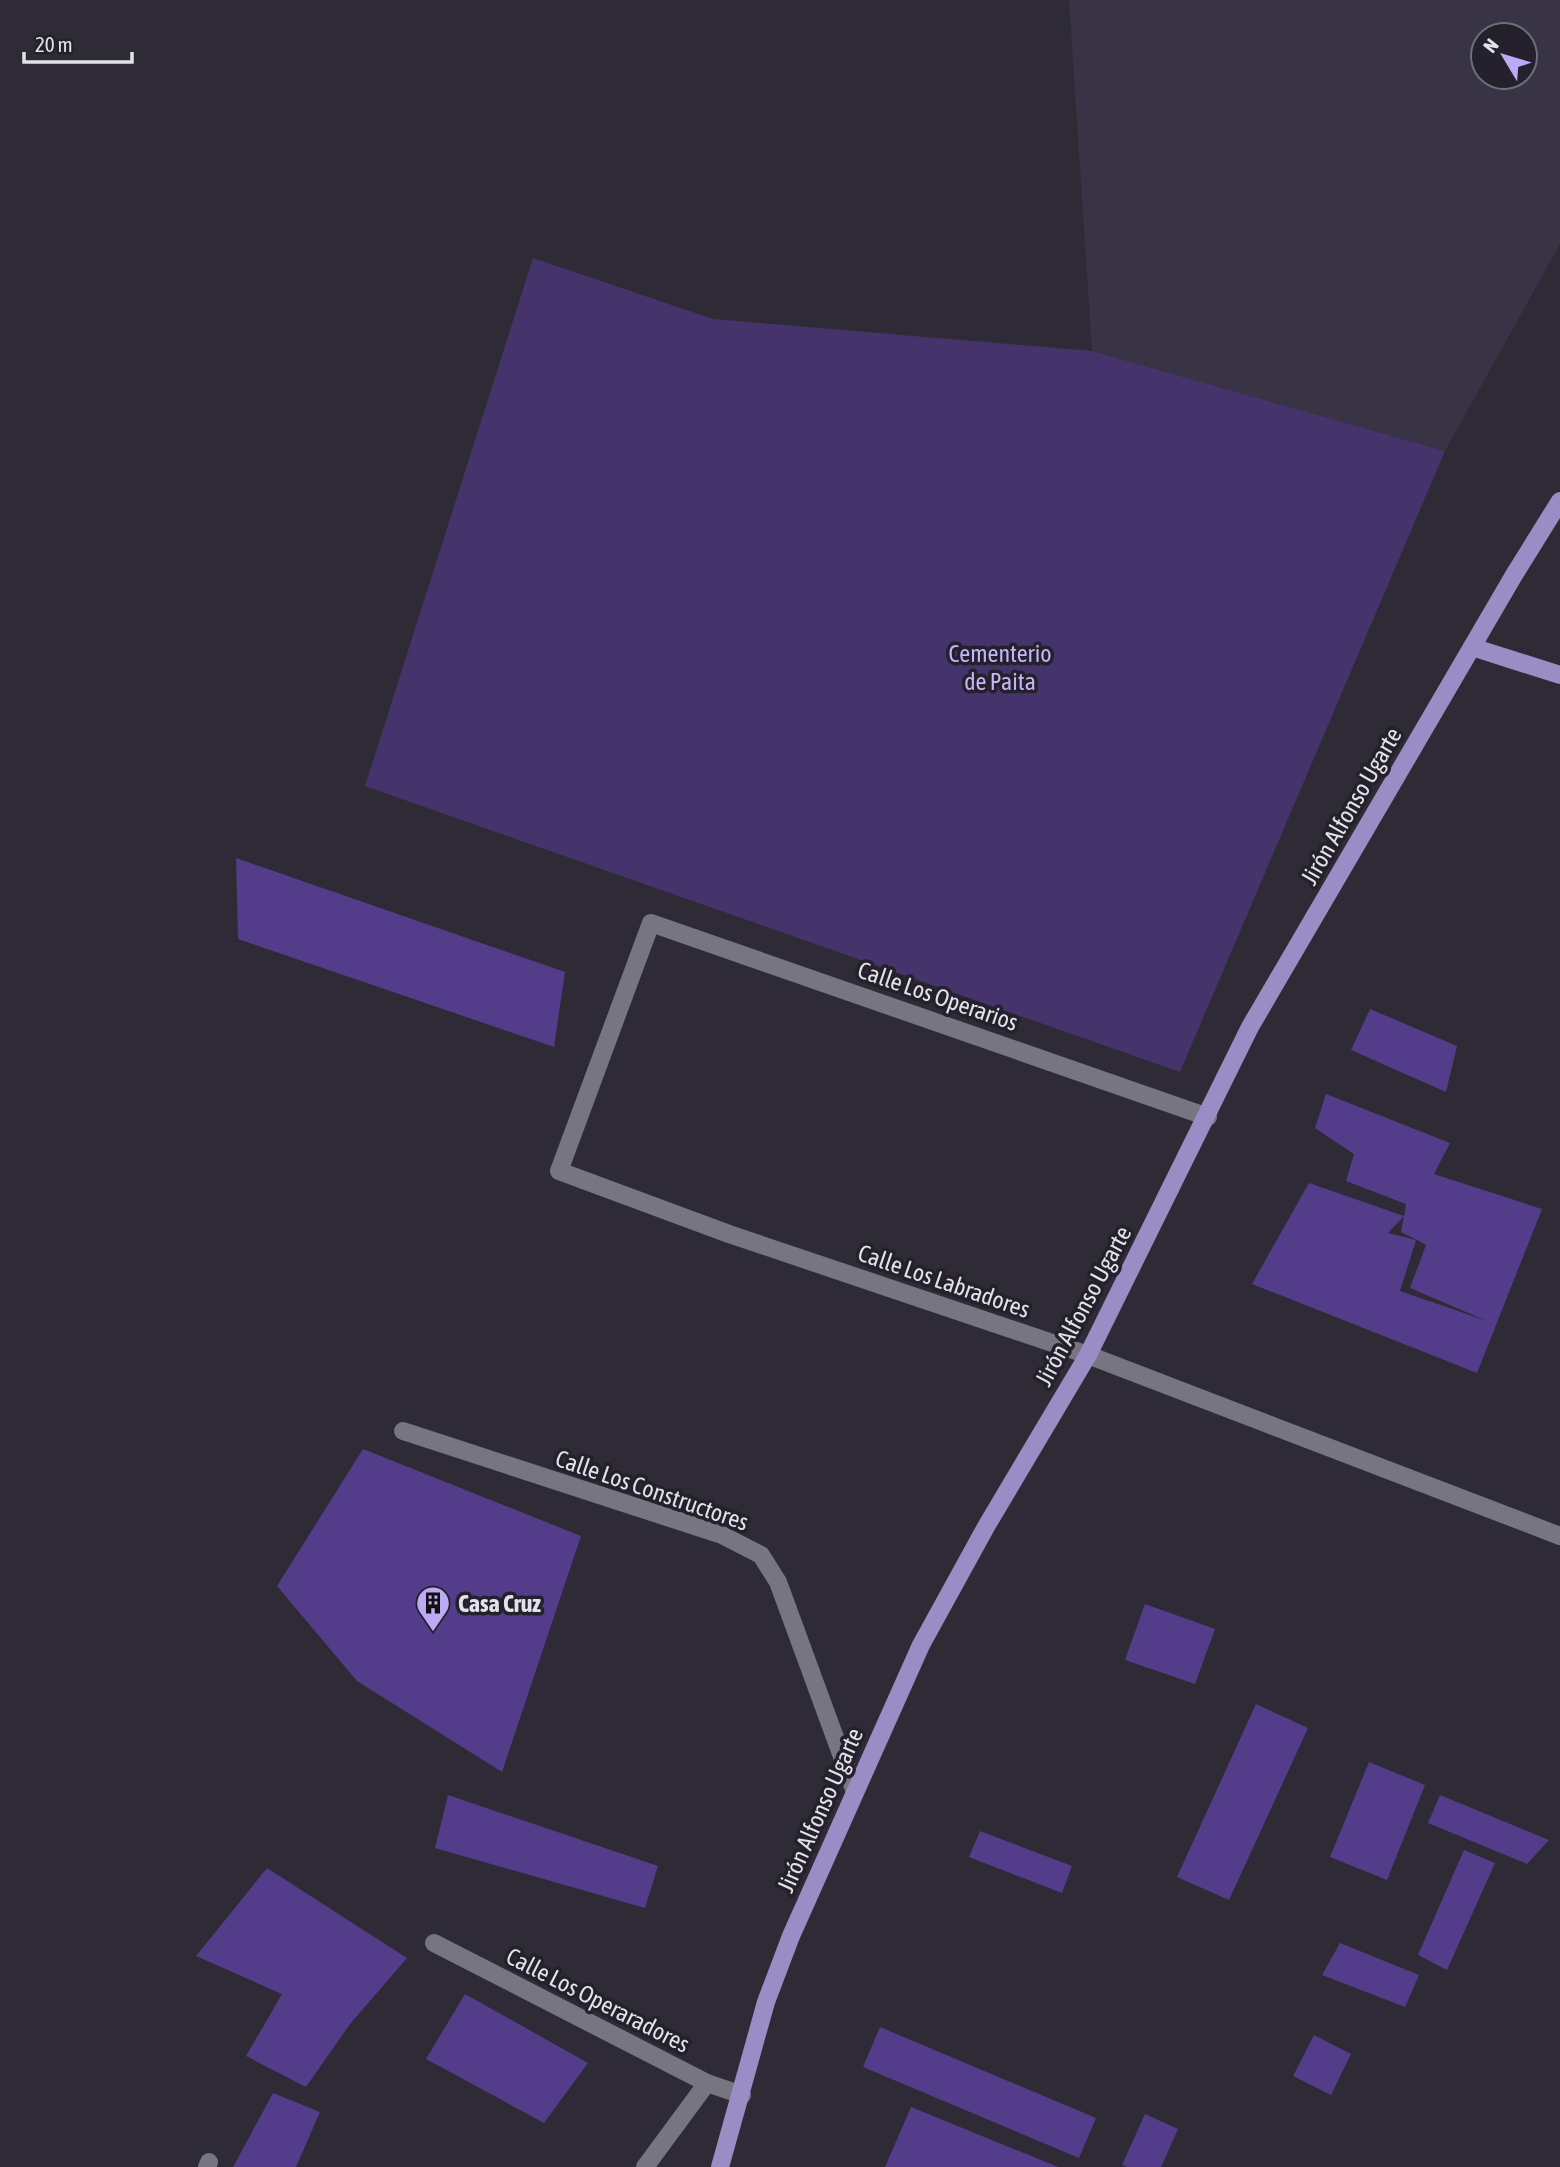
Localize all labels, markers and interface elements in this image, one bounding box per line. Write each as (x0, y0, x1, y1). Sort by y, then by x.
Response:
scale bar (24, 21, 133, 65)
north arrow (1469, 21, 1539, 91)
text: 20 m (35, 32, 73, 56)
text: N (1478, 34, 1503, 57)
park label: Cementerio de Paita (949, 640, 1051, 695)
street label: Jirón Alfonso Ugarte (1295, 723, 1407, 889)
street label: Calle Los Operarios (854, 956, 1022, 1036)
street label: Jirón Alfonso Ugarte (1030, 1222, 1136, 1390)
street label: Calle Los Labradores (855, 1239, 1033, 1323)
street label: Calle Los Constructores (552, 1444, 752, 1536)
building icon: Casa Cruz (414, 1584, 452, 1633)
place label: Casa Cruz (458, 1590, 541, 1617)
street label: Jirón Alfonso Ugarte (772, 1724, 868, 1896)
street label: Calle Los Operaradores (502, 1942, 694, 2058)

